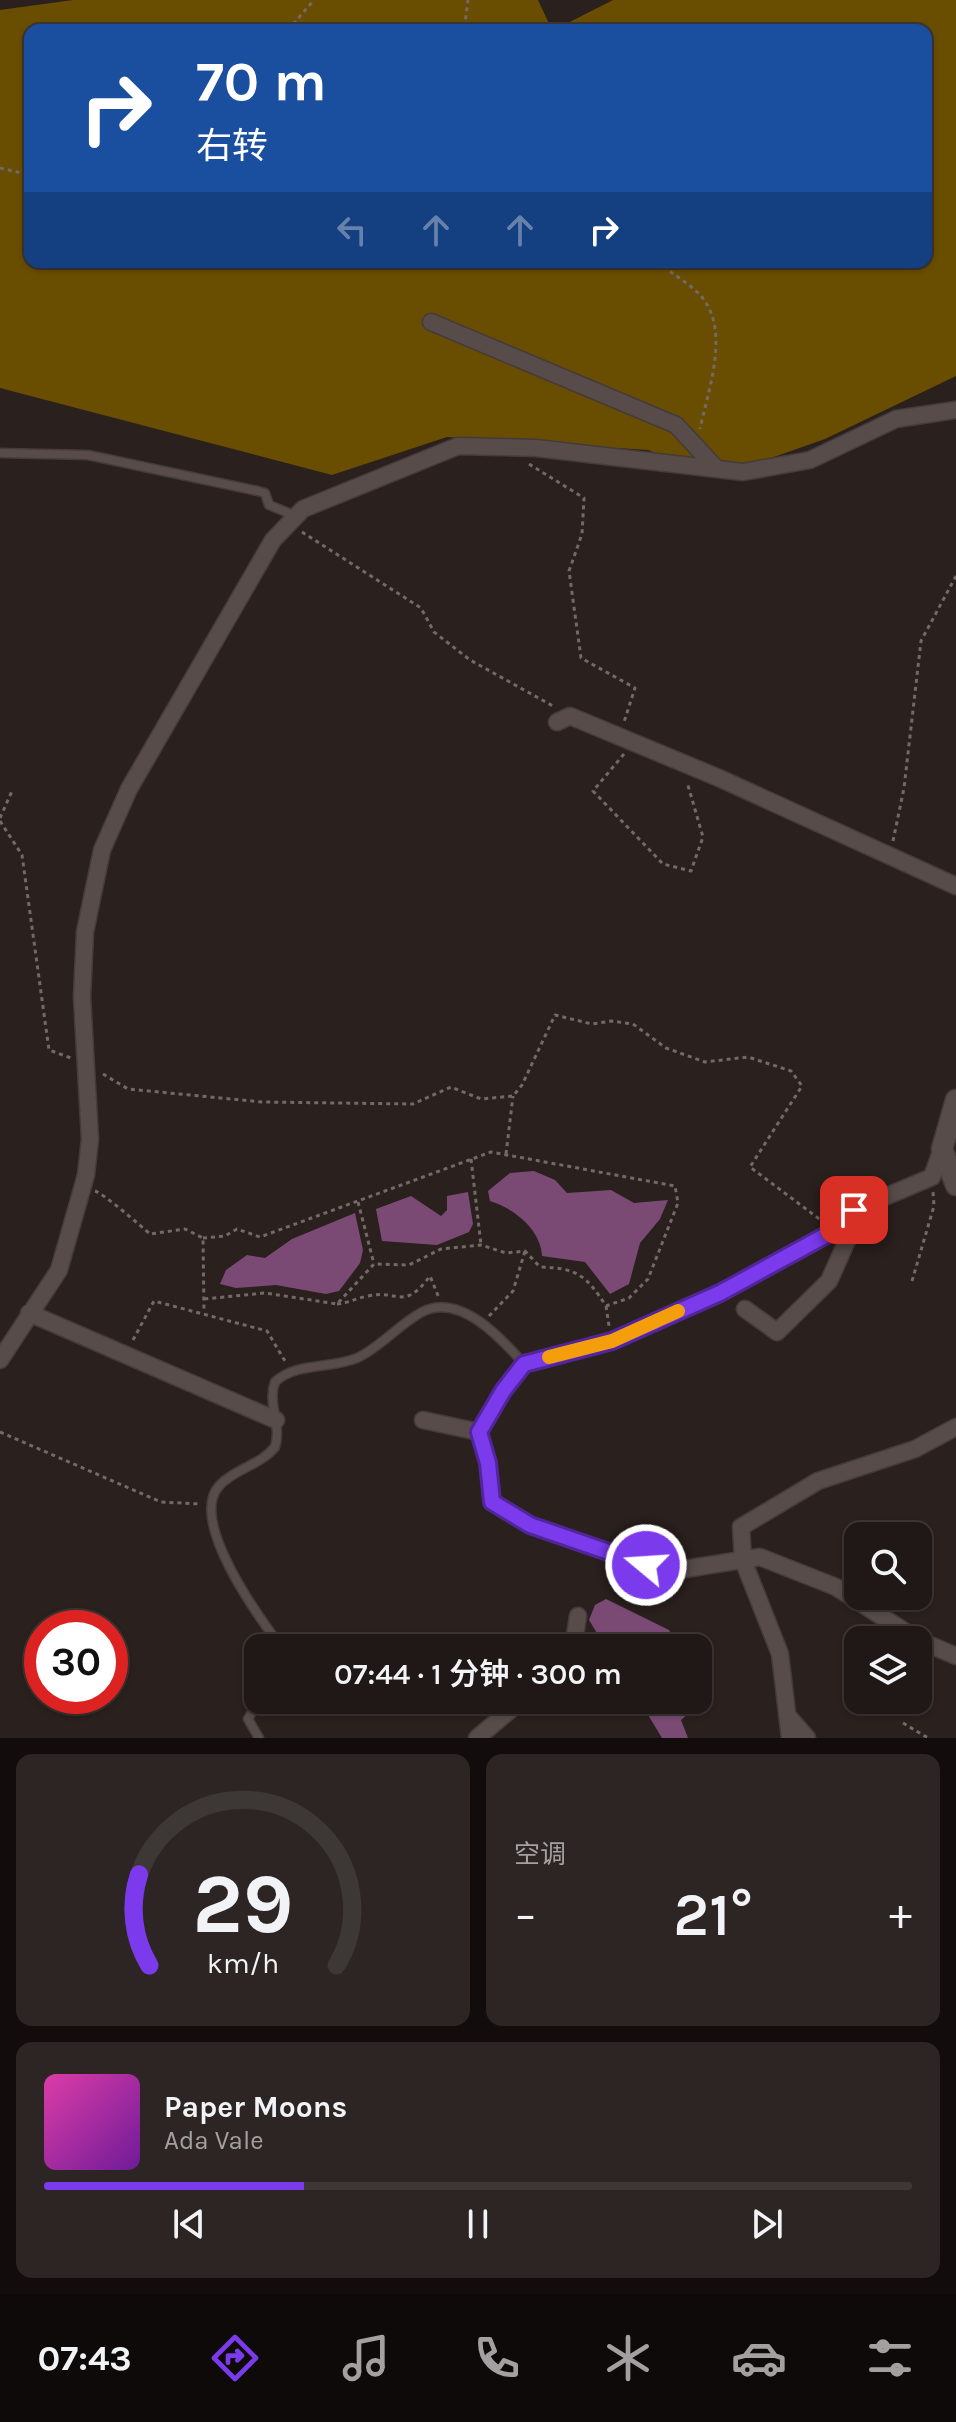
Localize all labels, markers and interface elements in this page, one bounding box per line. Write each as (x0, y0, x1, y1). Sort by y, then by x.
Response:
text: 70 m (196, 49, 327, 114)
icon: right (64, 56, 168, 160)
text: 右转 (196, 125, 268, 167)
icon: left (330, 208, 374, 252)
icon: ahead (414, 208, 458, 252)
icon: ahead (498, 208, 542, 252)
icon: right (582, 208, 626, 252)
pin (820, 1176, 888, 1244)
icon: arrive (832, 1188, 876, 1232)
map controls (844, 1522, 932, 1714)
button: search (844, 1522, 932, 1610)
position arrow (604, 1523, 688, 1607)
speed limit sign: 30 (24, 1610, 128, 1714)
button: layers (844, 1626, 932, 1714)
text: 07:44 · 1 分钟 · 300 m (334, 1656, 622, 1692)
text: 空调 (514, 1839, 566, 1870)
text: 29 (192, 1856, 294, 1953)
text: 21° (673, 1880, 753, 1950)
text: − (514, 1889, 537, 1940)
text: + (889, 1889, 912, 1940)
text: km/h (207, 1947, 279, 1980)
text: Paper Moons (164, 2089, 347, 2125)
text: Ada Vale (164, 2125, 264, 2156)
icon: previous (167, 2202, 211, 2246)
icon: pause (456, 2202, 500, 2246)
icon: next (745, 2202, 789, 2246)
icon: directions (207, 2330, 263, 2386)
icon: music (338, 2330, 394, 2386)
icon: phone (469, 2330, 525, 2386)
icon: climate (600, 2330, 656, 2386)
icon: car (731, 2330, 787, 2386)
icon: filters (862, 2330, 918, 2386)
text: 07:43 (38, 2337, 132, 2379)

